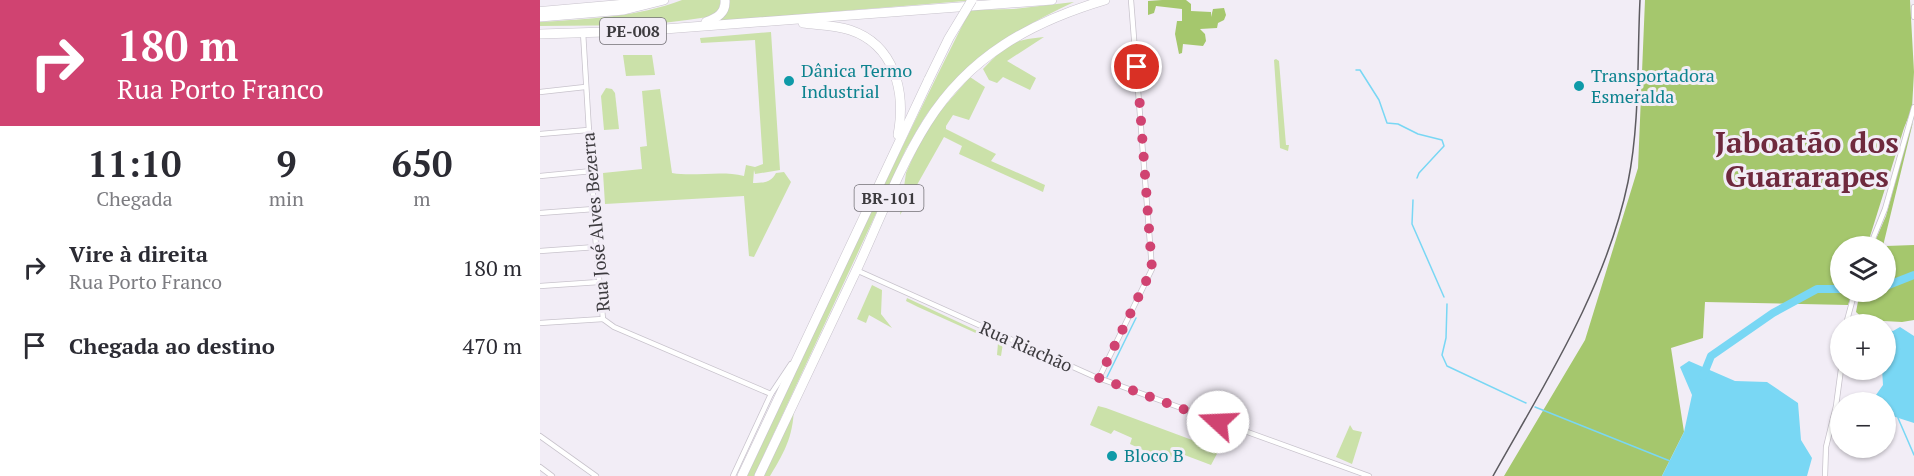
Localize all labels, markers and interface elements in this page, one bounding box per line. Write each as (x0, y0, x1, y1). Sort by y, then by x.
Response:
text: 180 m (117, 17, 238, 73)
road number: PE-008 (600, 18, 666, 44)
icon: right (18, 24, 96, 102)
pin (1111, 41, 1162, 92)
icon: arrive (1120, 50, 1153, 83)
place label: Dânica Termo Industrial (801, 58, 912, 103)
place label: Transportadora Esmeralda (1591, 63, 1715, 108)
text: Rua Porto Franco (117, 71, 324, 107)
marker: Dânica Termo Industrial (782, 74, 796, 88)
marker: Transportadora Esmeralda (1572, 79, 1586, 93)
district label: Jaboatão dos Guararapes (1715, 122, 1899, 196)
street label: Rua José Alves Bezerra (575, 131, 615, 313)
text: 11:10 (88, 140, 181, 187)
text: 9 (276, 140, 297, 187)
text: 650 (391, 140, 452, 187)
text: Chegada (96, 185, 173, 212)
text: min (269, 185, 304, 212)
text: m (413, 185, 431, 212)
road number: BR-101 (854, 185, 924, 211)
map controls (1830, 236, 1896, 458)
button: layers (1830, 236, 1896, 302)
text: Vire à direita (69, 239, 208, 268)
icon: right (18, 251, 51, 284)
text: 180 m (462, 253, 522, 282)
text: Rua Porto Franco (69, 268, 222, 295)
button: + (1830, 314, 1896, 380)
street label: Rua Riachão (976, 315, 1077, 377)
icon: arrive (18, 329, 51, 362)
text: Chegada ao destino (69, 331, 275, 360)
text: 470 m (462, 331, 522, 360)
position arrow (1186, 390, 1250, 454)
button: − (1830, 392, 1896, 458)
place label: Bloco B (1124, 443, 1184, 467)
marker: Bloco B (1105, 449, 1119, 463)

